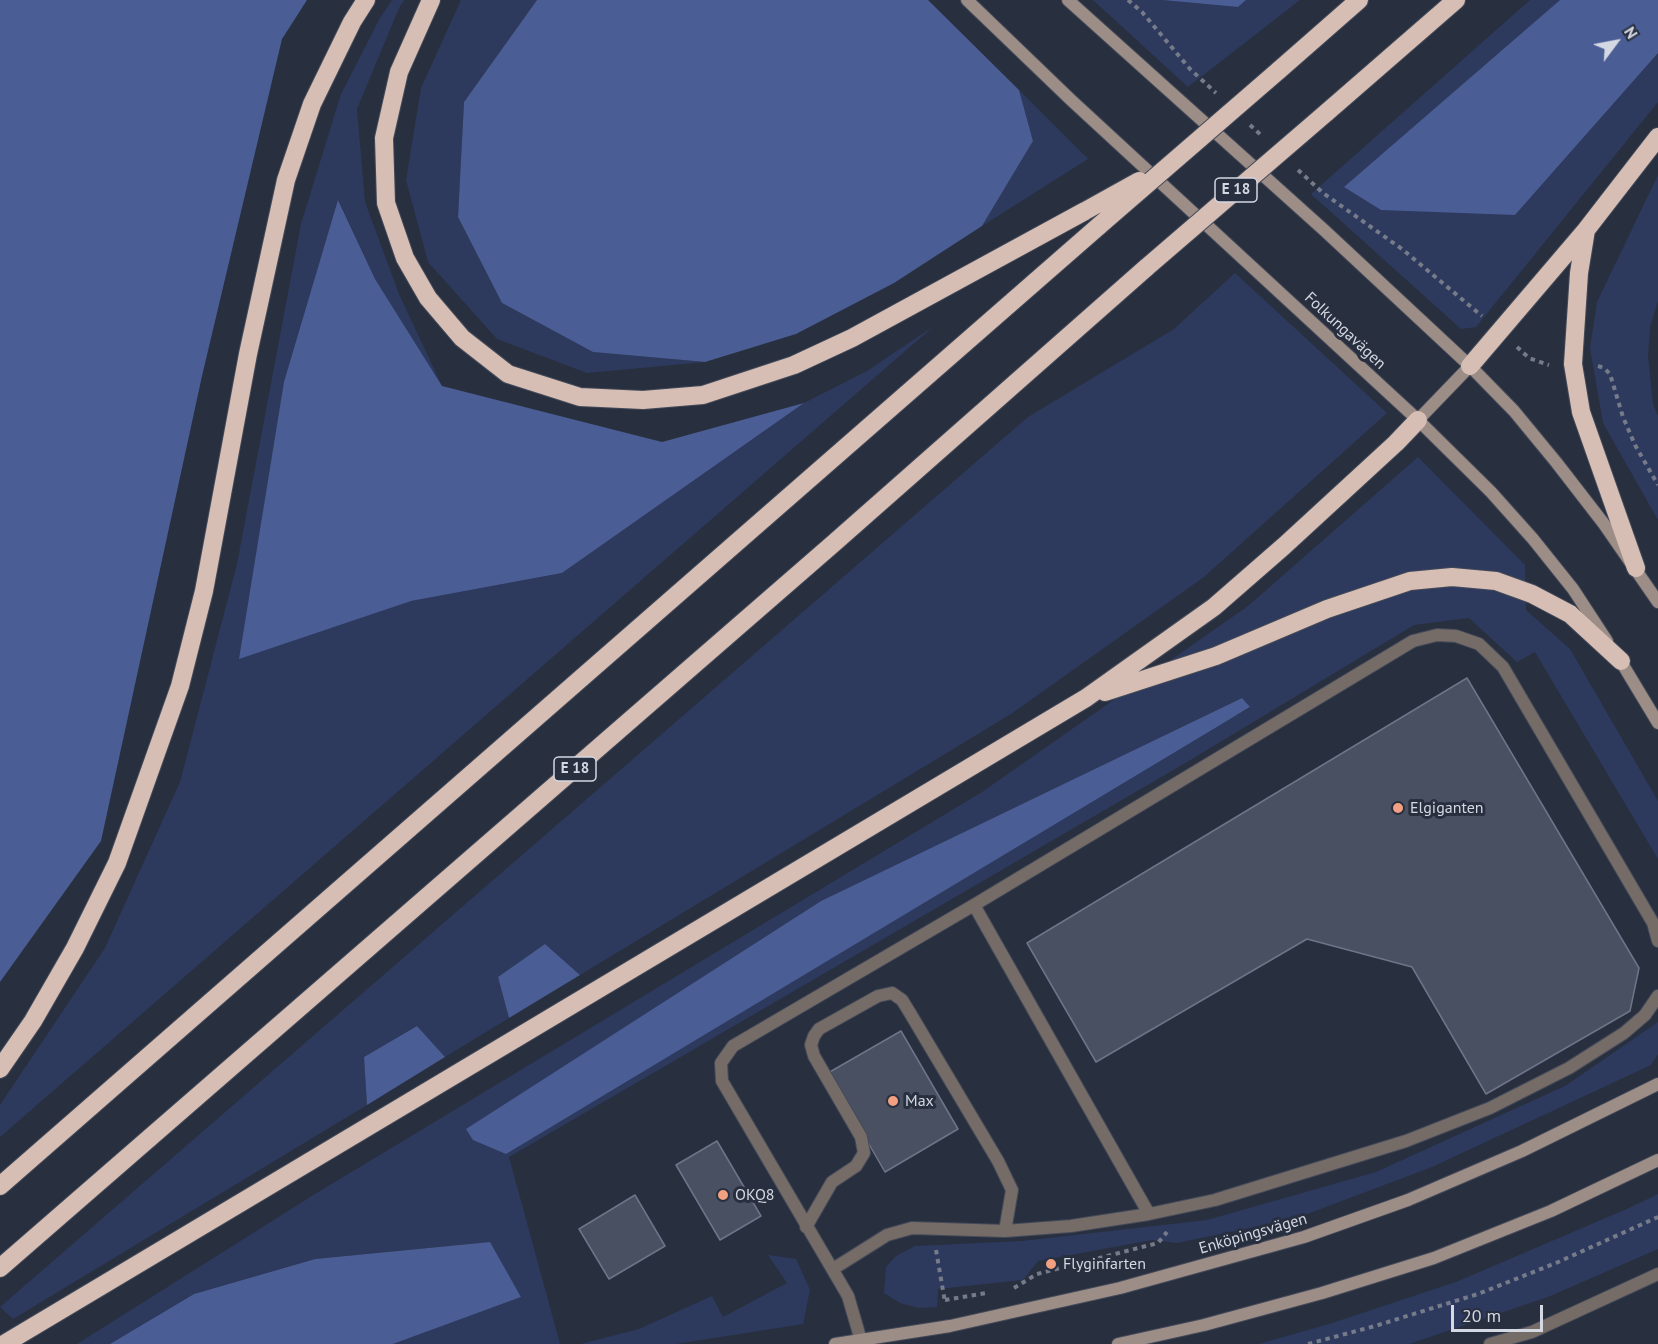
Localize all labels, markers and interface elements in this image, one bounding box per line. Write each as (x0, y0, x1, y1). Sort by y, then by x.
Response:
north arrow (1586, 12, 1646, 72)
text: N (1620, 23, 1643, 42)
road number: E 18 (1215, 178, 1257, 202)
street label: Folkungavägen (1300, 288, 1390, 374)
road number: E 18 (554, 757, 596, 781)
place label: Elgiganten (1410, 798, 1484, 818)
marker: Elgiganten (1391, 801, 1405, 815)
place label: Max (905, 1091, 934, 1111)
marker: Max (886, 1094, 900, 1108)
place label: OKQ8 (735, 1185, 775, 1205)
marker: OKQ8 (716, 1188, 730, 1202)
street label: Enköpingsvägen (1197, 1209, 1309, 1259)
place label: Flyginfarten (1063, 1254, 1146, 1274)
marker: Flyginfarten (1044, 1257, 1058, 1271)
scale bar (1454, 1293, 1546, 1331)
text: 20 m (1462, 1304, 1501, 1327)

